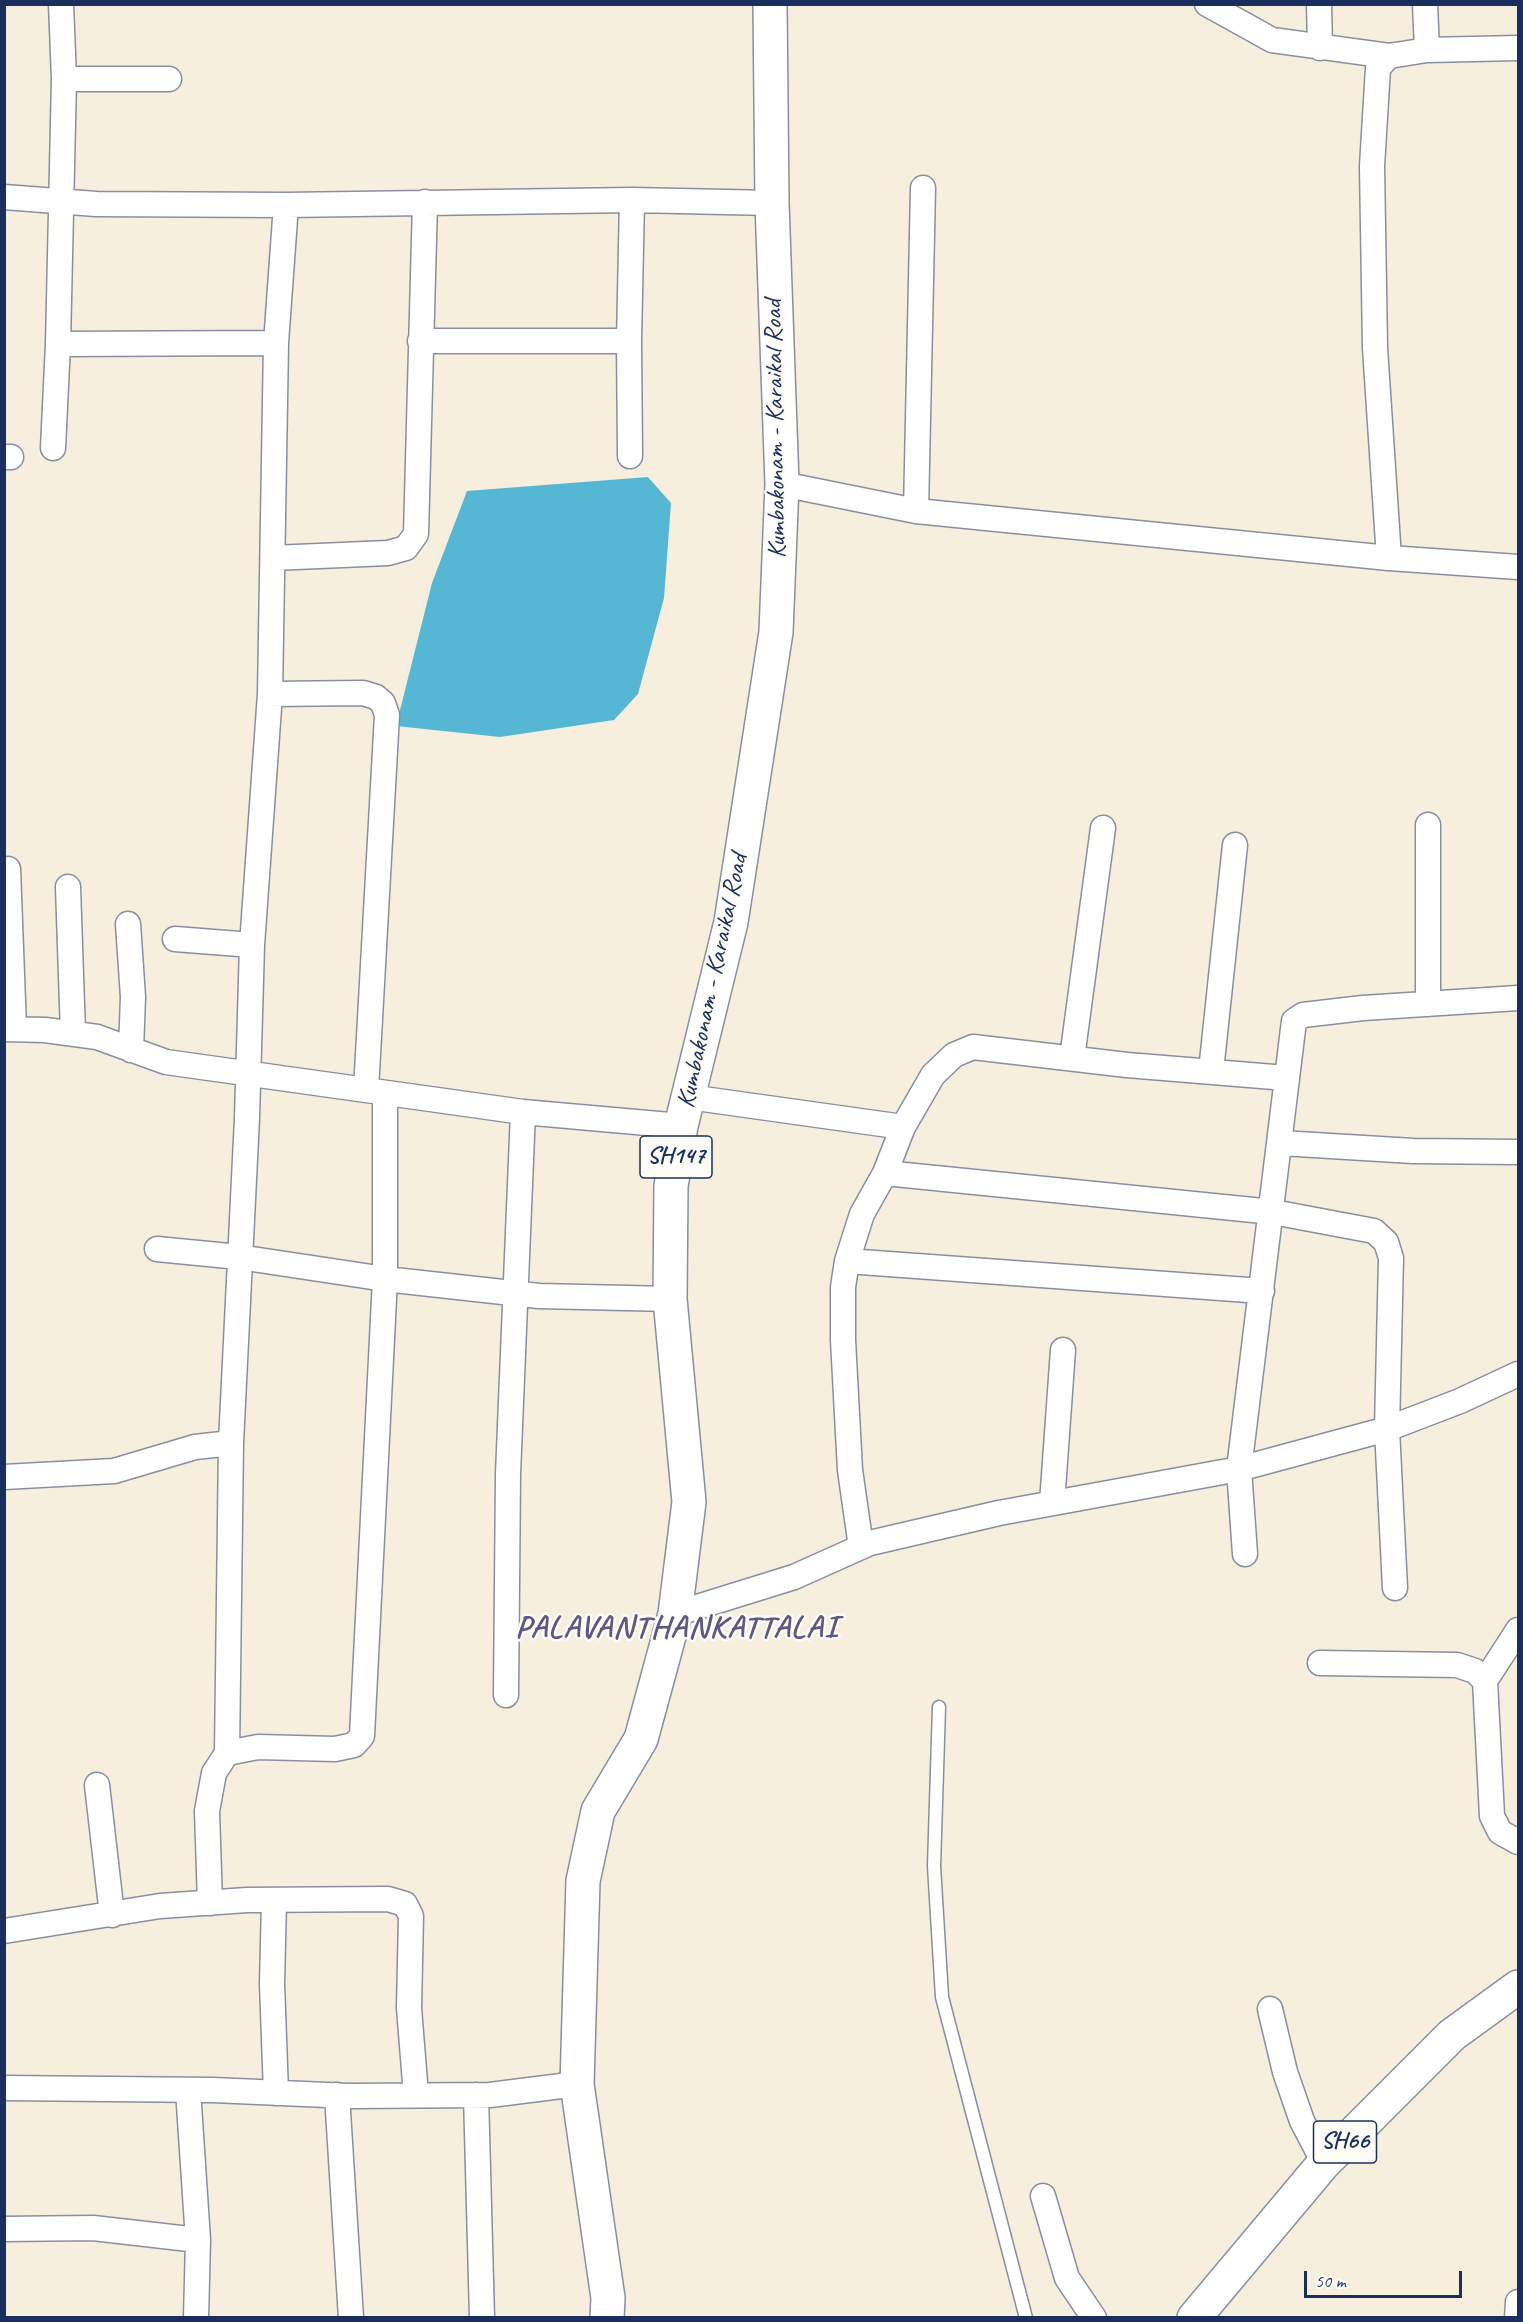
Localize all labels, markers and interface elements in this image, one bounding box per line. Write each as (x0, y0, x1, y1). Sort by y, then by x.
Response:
street label: Kumbakonam - Karaikal Road (758, 299, 794, 559)
street label: Kumbakonam - Karaikal Road (671, 851, 755, 1111)
road number: SH147 (640, 1136, 712, 1178)
district label: PALAVANTHANKATTALAI (514, 1610, 840, 1648)
road number: SH66 (1314, 2121, 1376, 2163)
scale bar (1307, 2259, 1464, 2297)
text: 50 m (1315, 2270, 1346, 2292)

